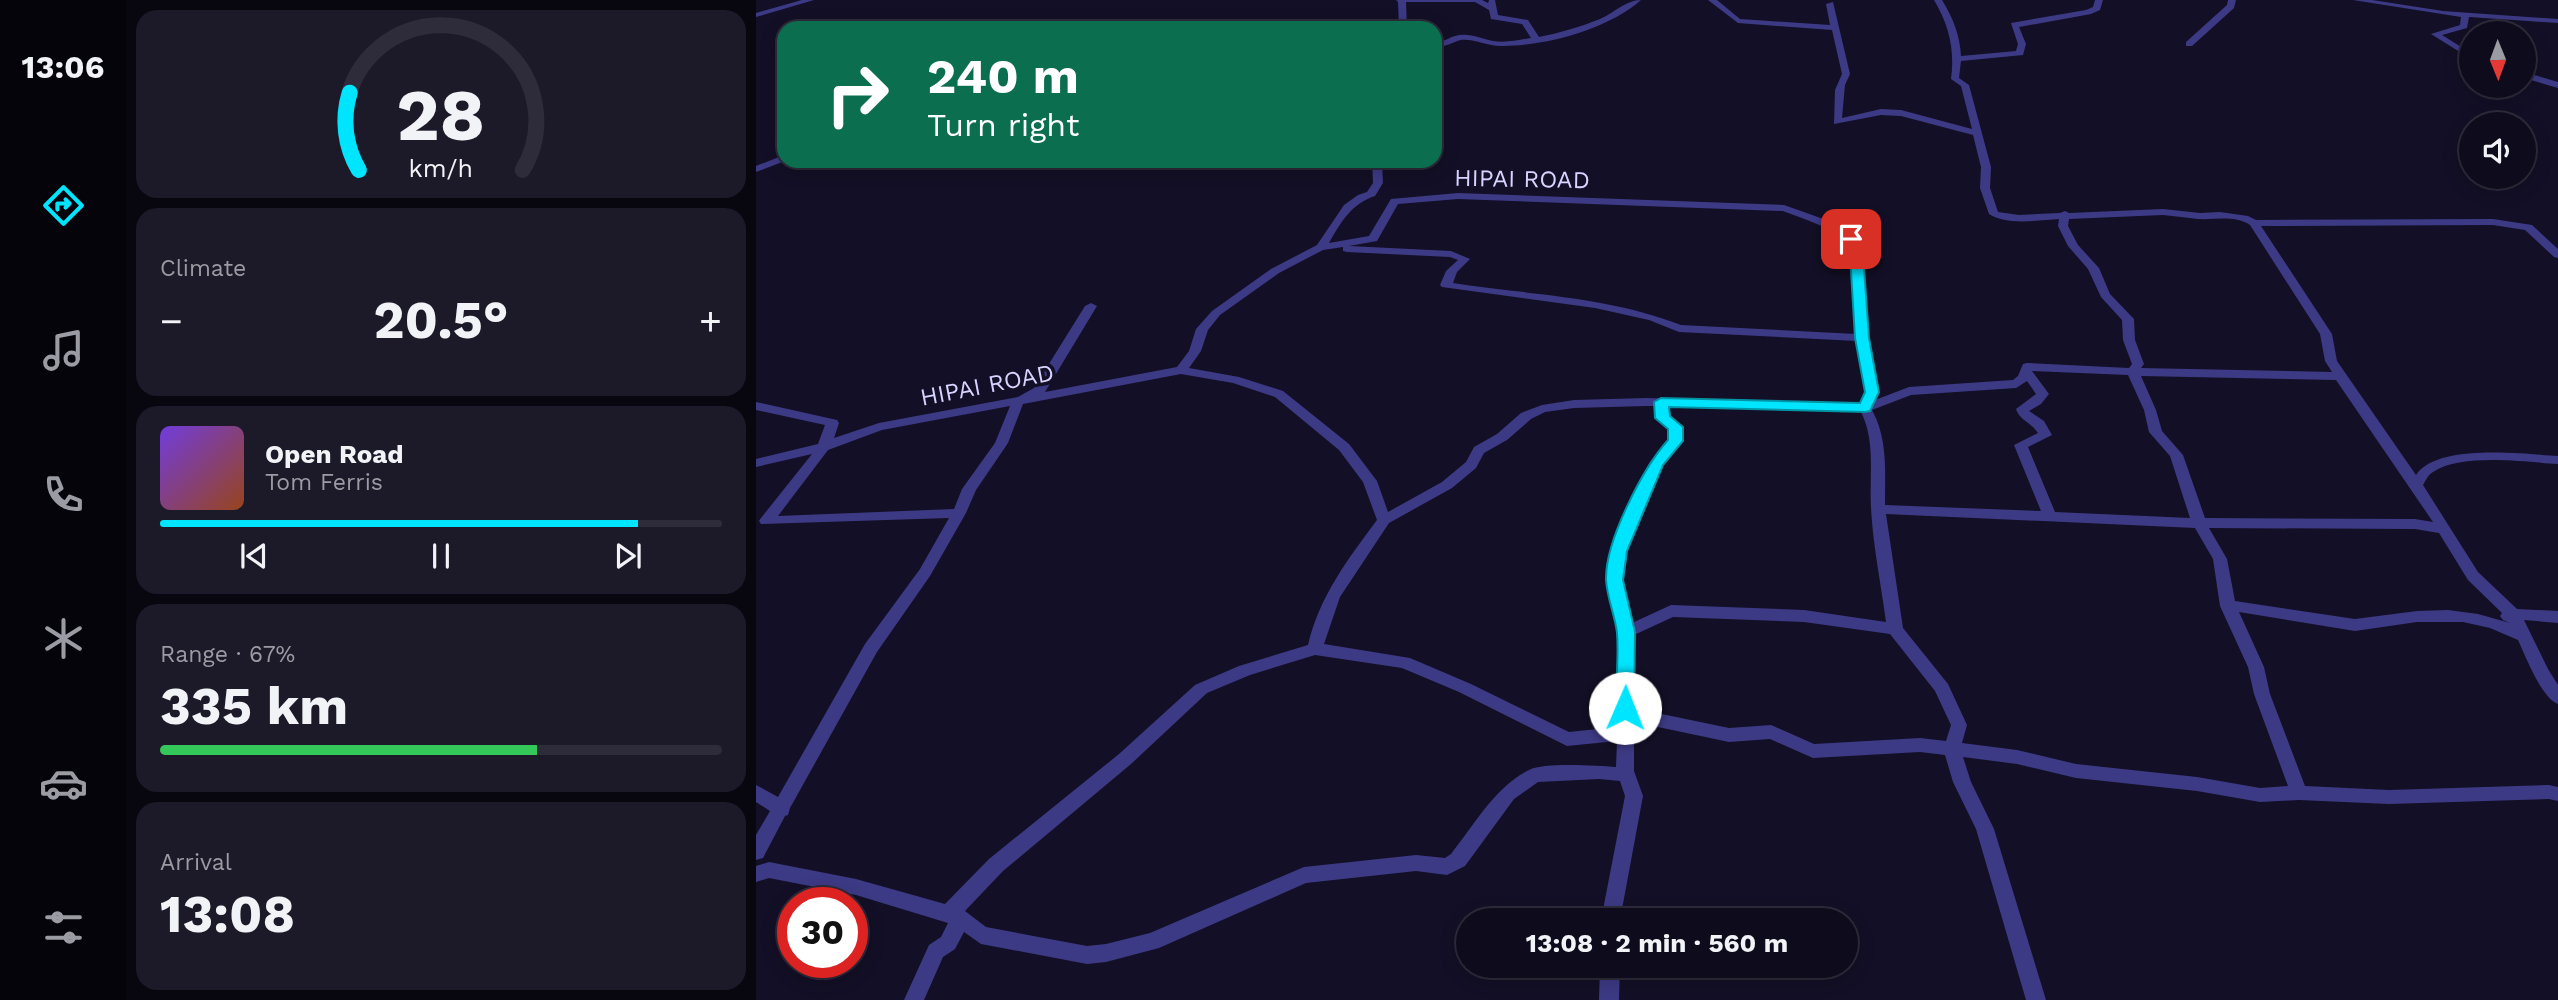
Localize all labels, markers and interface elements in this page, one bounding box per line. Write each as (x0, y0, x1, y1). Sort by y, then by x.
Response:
north arrow (2459, 21, 2536, 98)
map controls (2459, 21, 2536, 189)
text: 240 m (927, 47, 1079, 105)
text: 13:06 (22, 48, 104, 86)
icon: right (812, 49, 903, 140)
text: 28 (396, 72, 486, 158)
text: Turn right (927, 106, 1079, 144)
button: sound (2459, 112, 2536, 189)
text: km/h (409, 154, 473, 183)
street label: HIPAI ROAD (1454, 164, 1590, 194)
icon: directions (39, 181, 88, 230)
pin (1821, 209, 1881, 269)
icon: arrive (1832, 220, 1870, 258)
text: Climate (160, 255, 246, 282)
text: 20.5° (373, 290, 509, 351)
text: − (160, 299, 183, 343)
text: + (699, 299, 722, 343)
icon: music (39, 326, 88, 375)
street label: HIPAI ROAD (918, 358, 1056, 412)
text: Open Road (265, 439, 403, 469)
text: Tom Ferris (265, 469, 383, 496)
icon: phone (39, 470, 88, 519)
icon: previous (235, 537, 273, 575)
icon: pause (422, 537, 460, 575)
icon: next (609, 537, 647, 575)
icon: climate (39, 614, 88, 663)
text: Range · 67% (160, 641, 295, 668)
position arrow (1588, 671, 1662, 745)
text: 335 km (160, 676, 348, 737)
icon: car (39, 759, 88, 808)
text: Arrival (160, 849, 232, 876)
text: 13:08 (160, 884, 295, 945)
speed limit sign: 30 (777, 887, 868, 978)
icon: filters (39, 903, 88, 952)
text: 13:08 · 2 min · 560 m (1526, 928, 1788, 958)

